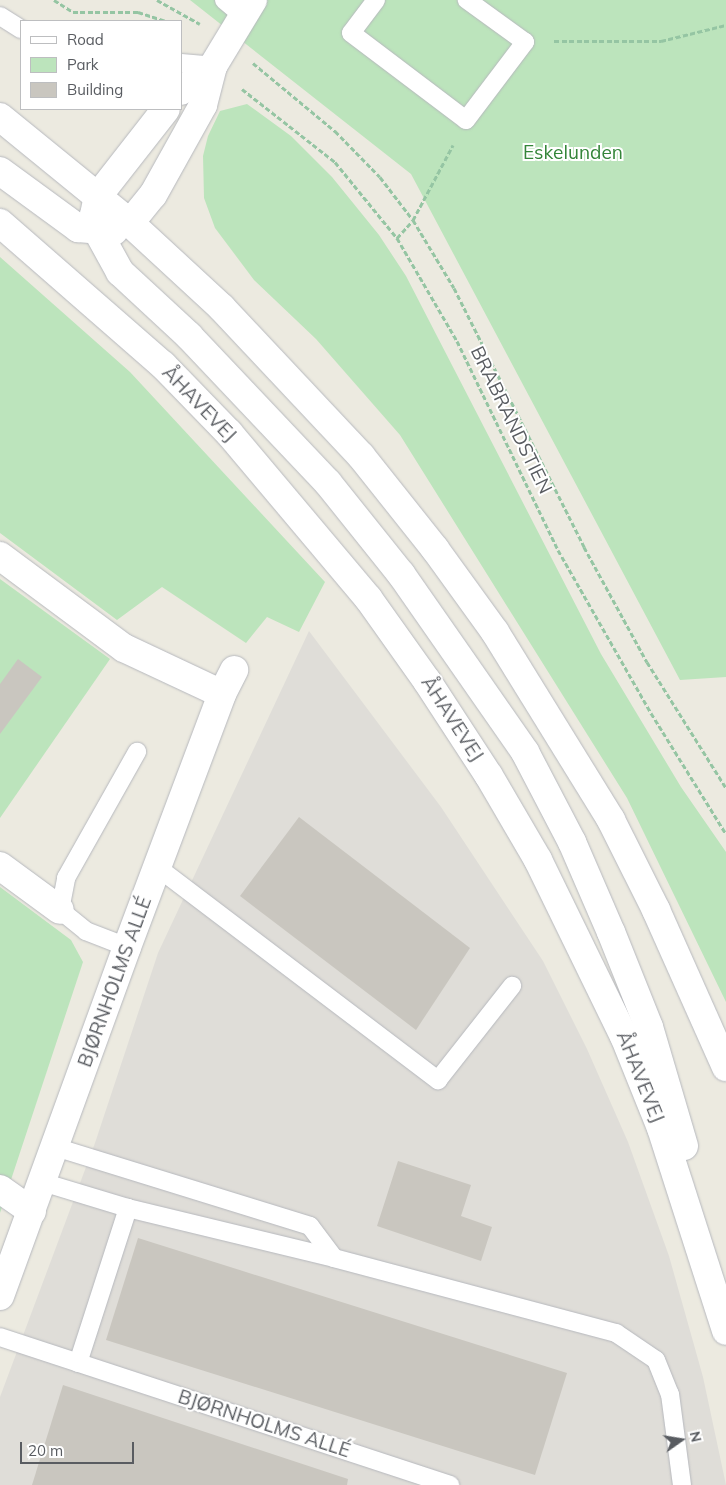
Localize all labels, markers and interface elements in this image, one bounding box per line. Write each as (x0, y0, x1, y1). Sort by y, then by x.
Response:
legend (20, 20, 182, 110)
text: Road (67, 30, 104, 49)
text: Park (67, 55, 99, 74)
text: Building (67, 80, 123, 99)
park label: Eskelunden (523, 142, 623, 164)
street label: BRABRANDSTIEN (465, 343, 557, 497)
street label: ÅHAVEVEJ (157, 361, 241, 447)
street label: ÅHAVEVEJ (416, 672, 488, 766)
street label: BJØRNHOLMS ALLÉ (74, 894, 156, 1070)
street label: ÅHAVEVEJ (611, 1028, 669, 1126)
street label: BJØRNHOLMS ALLÉ (175, 1385, 353, 1463)
north arrow (656, 1415, 706, 1465)
text: N (686, 1429, 706, 1444)
scale bar (22, 1432, 136, 1464)
text: 20 m (28, 1441, 63, 1460)

